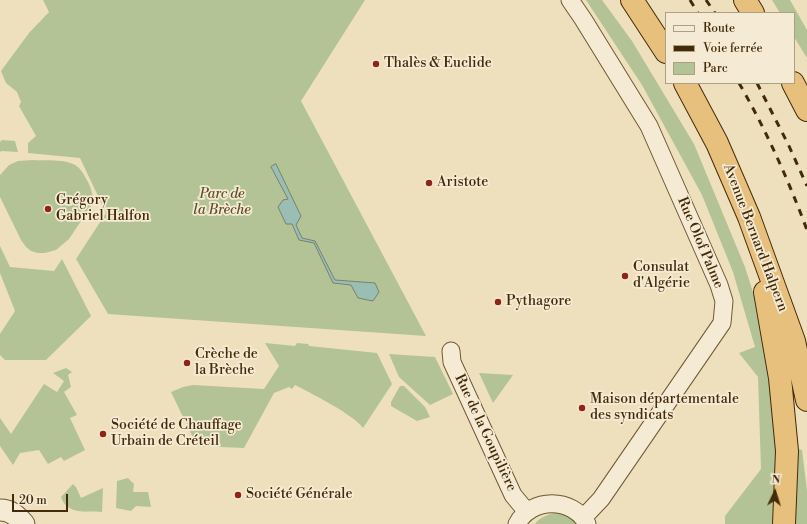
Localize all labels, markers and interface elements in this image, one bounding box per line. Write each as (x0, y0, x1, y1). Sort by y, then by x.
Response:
legend (665, 12, 795, 84)
text: Route (703, 21, 735, 36)
text: Voie ferrée (703, 41, 763, 56)
place label: Thalès & Euclide (384, 56, 492, 72)
marker: Thalès & Euclide (371, 59, 381, 69)
text: Parc (703, 61, 728, 76)
street label: Avenue Bernard Halpern (719, 162, 791, 314)
place label: Aristote (437, 175, 488, 191)
marker: Aristote (424, 178, 434, 188)
park label: Parc de la Brèche (193, 187, 251, 220)
place label: Grégory Gabriel Halfon (56, 193, 150, 226)
street label: Rue Olof Palme (673, 195, 727, 291)
marker: Grégory Gabriel Halfon (43, 204, 53, 214)
place label: Consulat d'Algérie (633, 260, 690, 292)
marker: Consulat d'Algérie (620, 271, 630, 281)
place label: Pythagore (506, 294, 571, 310)
marker: Pythagore (493, 297, 503, 307)
place label: Crèche de la Brèche (195, 347, 258, 380)
marker: Crèche de la Brèche (182, 358, 192, 368)
street label: Rue de la Goupilière (450, 372, 520, 494)
place label: Maison départementale des syndicats (590, 392, 739, 424)
marker: Maison départementale des syndicats (577, 403, 587, 413)
place label: Société de Chauffage Urbain de Créteil (111, 418, 242, 450)
marker: Société de Chauffage Urbain de Créteil (98, 429, 108, 439)
north arrow (755, 472, 795, 512)
text: N (771, 473, 781, 487)
scale bar (14, 486, 70, 512)
place label: Société Générale (246, 487, 353, 503)
marker: Société Générale (233, 490, 243, 500)
text: 20 m (19, 493, 47, 508)

